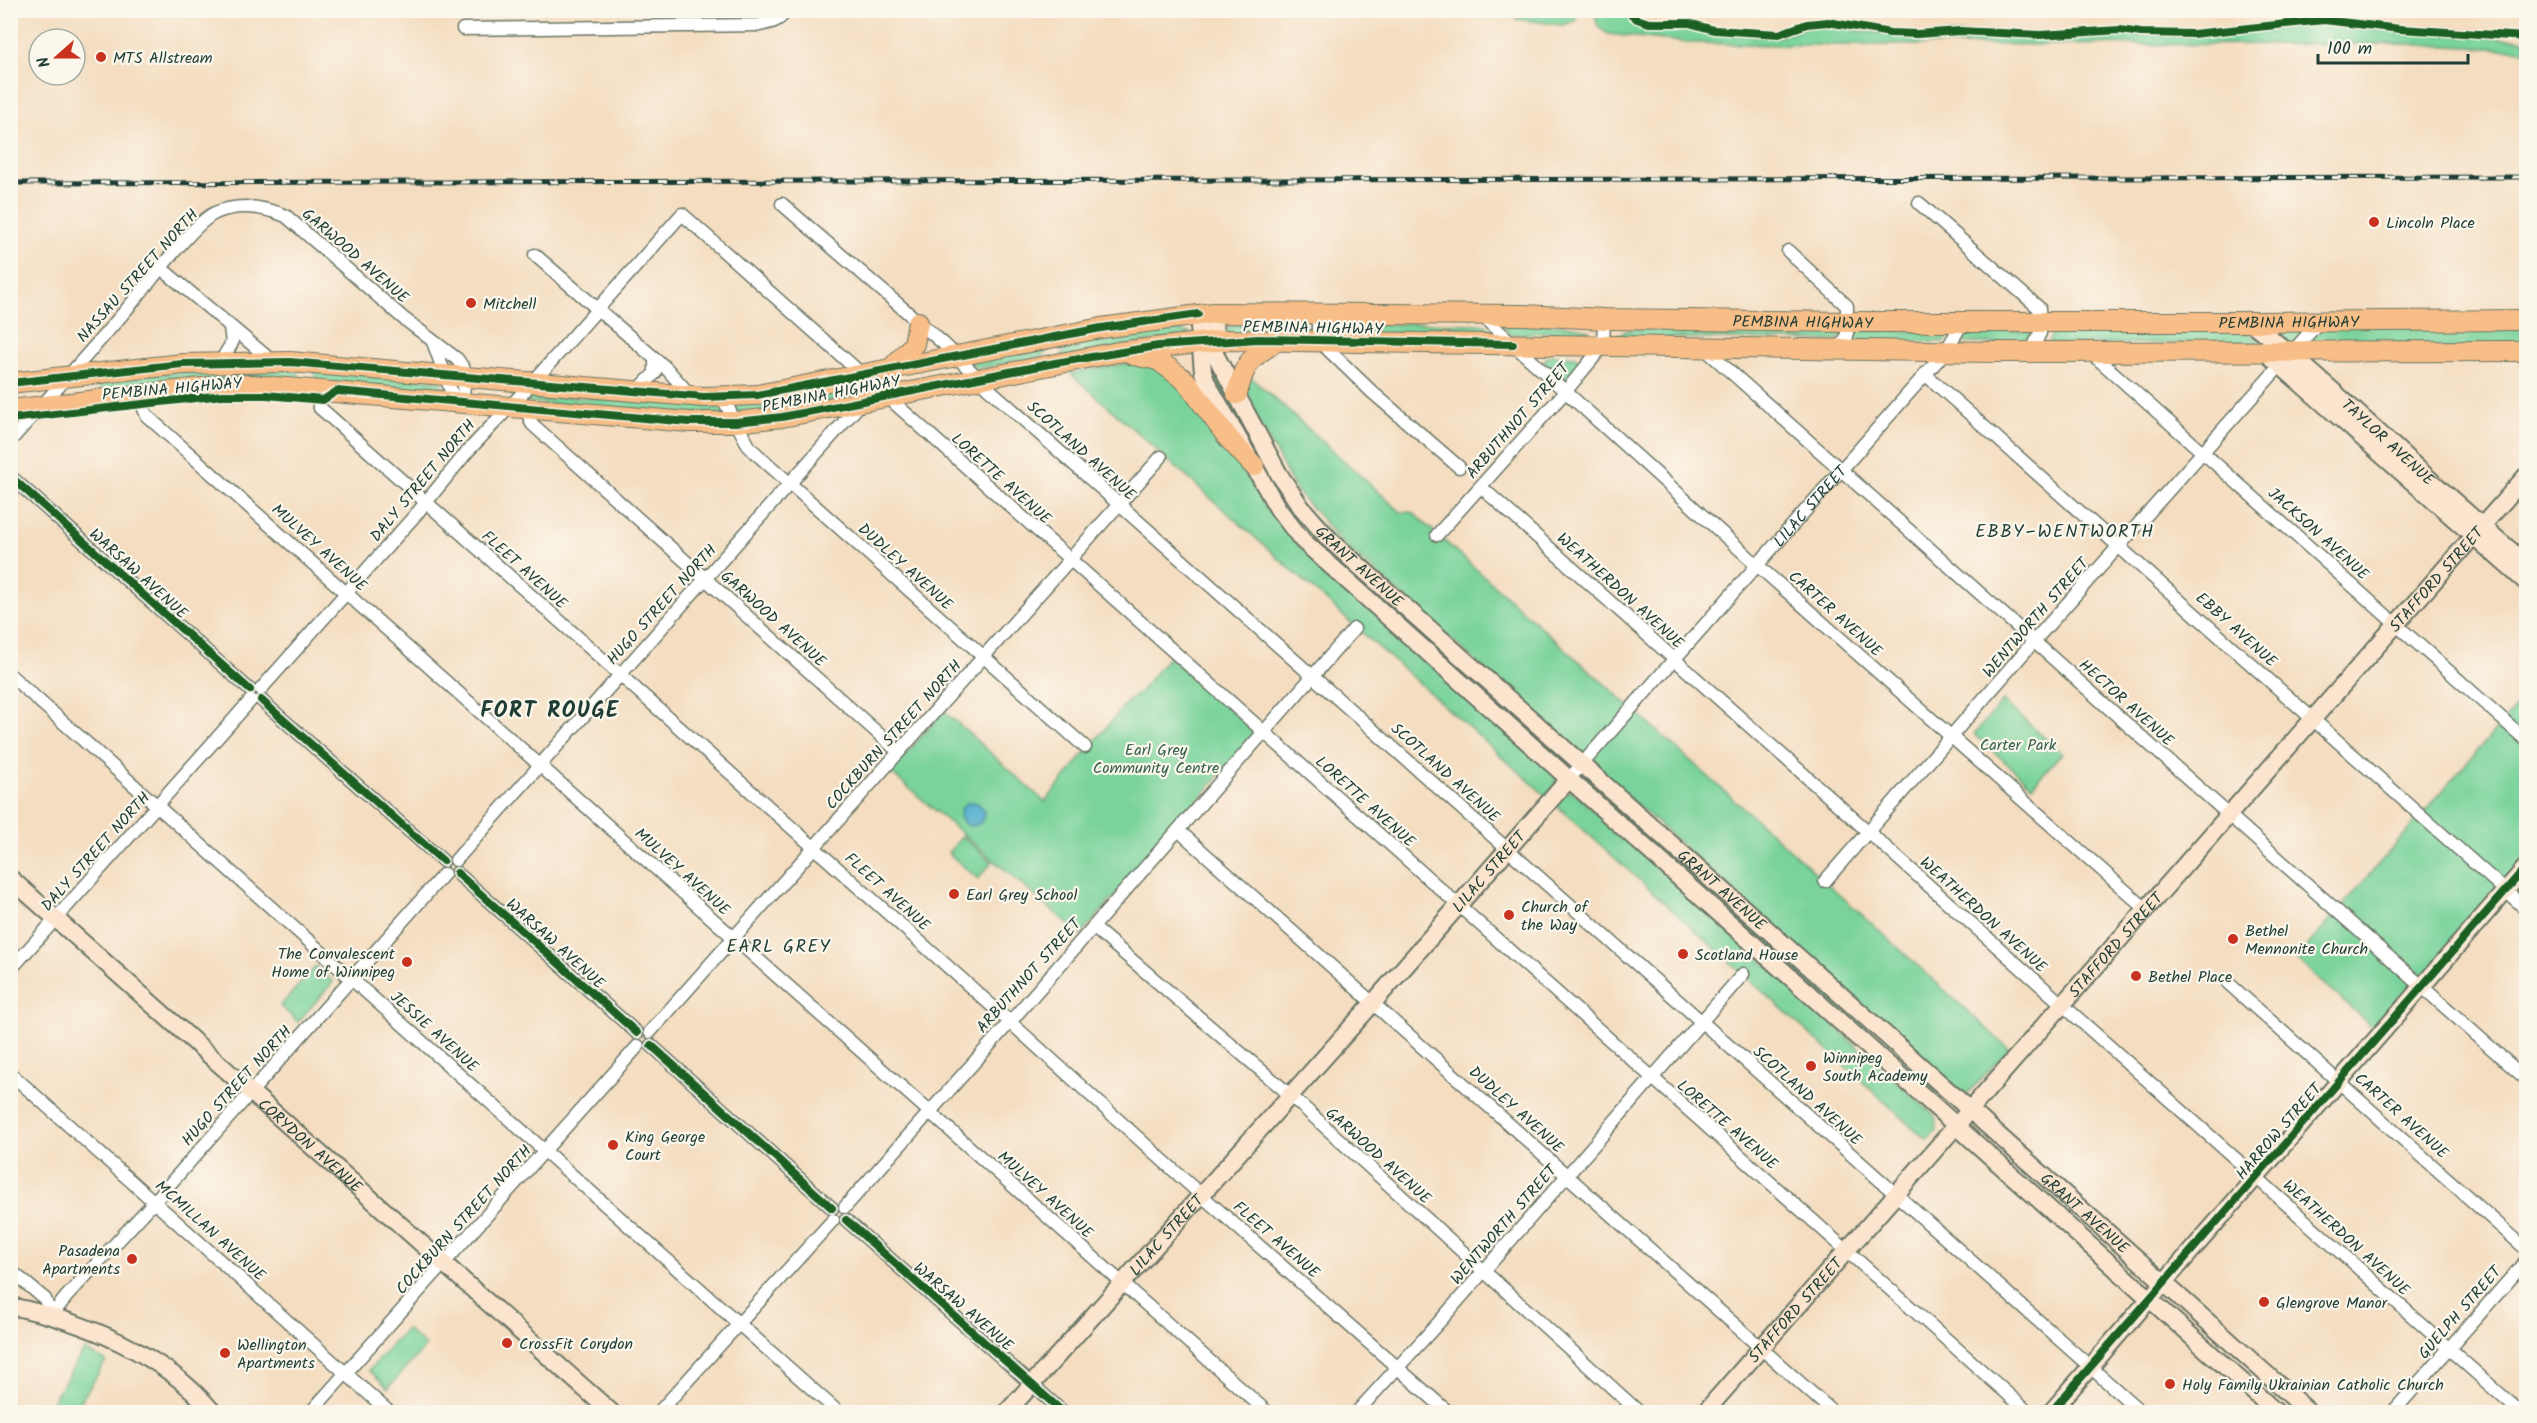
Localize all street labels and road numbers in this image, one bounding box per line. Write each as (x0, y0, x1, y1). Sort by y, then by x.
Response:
street label: GARWOOD AVENUE (296, 202, 415, 310)
street label: NASSAU STREET NORTH (71, 203, 205, 349)
street label: PEMBINA HIGHWAY (1732, 310, 1874, 336)
street label: PEMBINA HIGHWAY (2219, 310, 2360, 336)
street label: PEMBINA HIGHWAY (1243, 315, 1384, 342)
street label: ARBUTHNOT STREET (1460, 356, 1577, 485)
street label: PEMBINA HIGHWAY (760, 369, 903, 420)
street label: PEMBINA HIGHWAY (101, 371, 244, 408)
street label: TAYLOR AVENUE (2335, 393, 2440, 493)
street label: SCOTLAND AVENUE (1021, 395, 1142, 508)
street label: DALY STREET NORTH (364, 414, 482, 548)
street label: LORETTE AVENUE (945, 427, 1057, 531)
street label: LILAC STREET (1768, 459, 1855, 553)
street label: JACKSON AVENUE (2262, 482, 2375, 587)
street label: MULVEY AVENUE (265, 498, 373, 599)
street label: DUDLEY AVENUE (852, 517, 959, 617)
street label: GRANT AVENUE (1308, 520, 1409, 614)
street label: STAFFORD STREET (2383, 521, 2491, 638)
street label: WARSAW AVENUE (83, 523, 194, 626)
street label: FLEET AVENUE (475, 525, 573, 616)
street label: WEATHERDON AVENUE (1551, 527, 1690, 656)
street label: HUGO STREET NORTH (601, 539, 723, 671)
street label: WENTWORTH STREET (1977, 551, 2096, 684)
street label: GARWOOD AVENUE (714, 565, 832, 674)
street label: CARTER AVENUE (1782, 565, 1888, 664)
street label: EBBY AVENUE (2189, 586, 2283, 674)
street label: HECTOR AVENUE (2073, 653, 2180, 753)
street label: COCKBURN STREET NORTH (820, 654, 968, 816)
street label: SCOTLAND AVENUE (1385, 717, 1506, 830)
street label: LORETTE AVENUE (1309, 750, 1421, 854)
street label: DALY STREET NORTH (35, 787, 157, 918)
street label: MULVEY AVENUE (628, 822, 736, 923)
street label: LILAC STREET (1446, 824, 1533, 919)
street label: GRANT AVENUE (1671, 844, 1772, 938)
street label: FLEET AVENUE (838, 847, 936, 938)
street label: WEATHERDON AVENUE (1914, 851, 2053, 980)
street label: STAFFORD STREET (2063, 886, 2171, 1004)
street label: WARSAW AVENUE (500, 893, 611, 996)
street label: ARBUTHNOT STREET (971, 912, 1089, 1039)
street label: JESSIE AVENUE (384, 985, 484, 1079)
street label: HUGO STREET NORTH (176, 1020, 298, 1152)
street label: SCOTLAND AVENUE (1747, 1040, 1868, 1153)
street label: DUDLEY AVENUE (1463, 1060, 1570, 1160)
street label: CARTER AVENUE (2348, 1067, 2454, 1166)
street label: LORETTE AVENUE (1671, 1074, 1784, 1177)
street label: HARROW STREET (2230, 1077, 2329, 1186)
street label: CORYDON AVENUE (252, 1093, 368, 1200)
street label: GARWOOD AVENUE (1319, 1102, 1437, 1211)
street label: COCKBURN STREET NORTH (390, 1139, 538, 1301)
street label: MULVEY AVENUE (991, 1145, 1099, 1246)
street label: WENTWORTH STREET (1445, 1158, 1564, 1291)
street label: GRANT AVENUE (2034, 1167, 2135, 1261)
street label: MCMILLAN AVENUE (149, 1174, 271, 1288)
street label: WEATHERDON AVENUE (2277, 1174, 2416, 1303)
street label: LILAC STREET (1124, 1188, 1211, 1282)
street label: FLEET AVENUE (1227, 1195, 1326, 1285)
street label: STAFFORD STREET (1742, 1251, 1850, 1369)
street label: WARSAW AVENUE (907, 1256, 1019, 1358)
street label: GUELPH STREET (2412, 1260, 2509, 1365)

